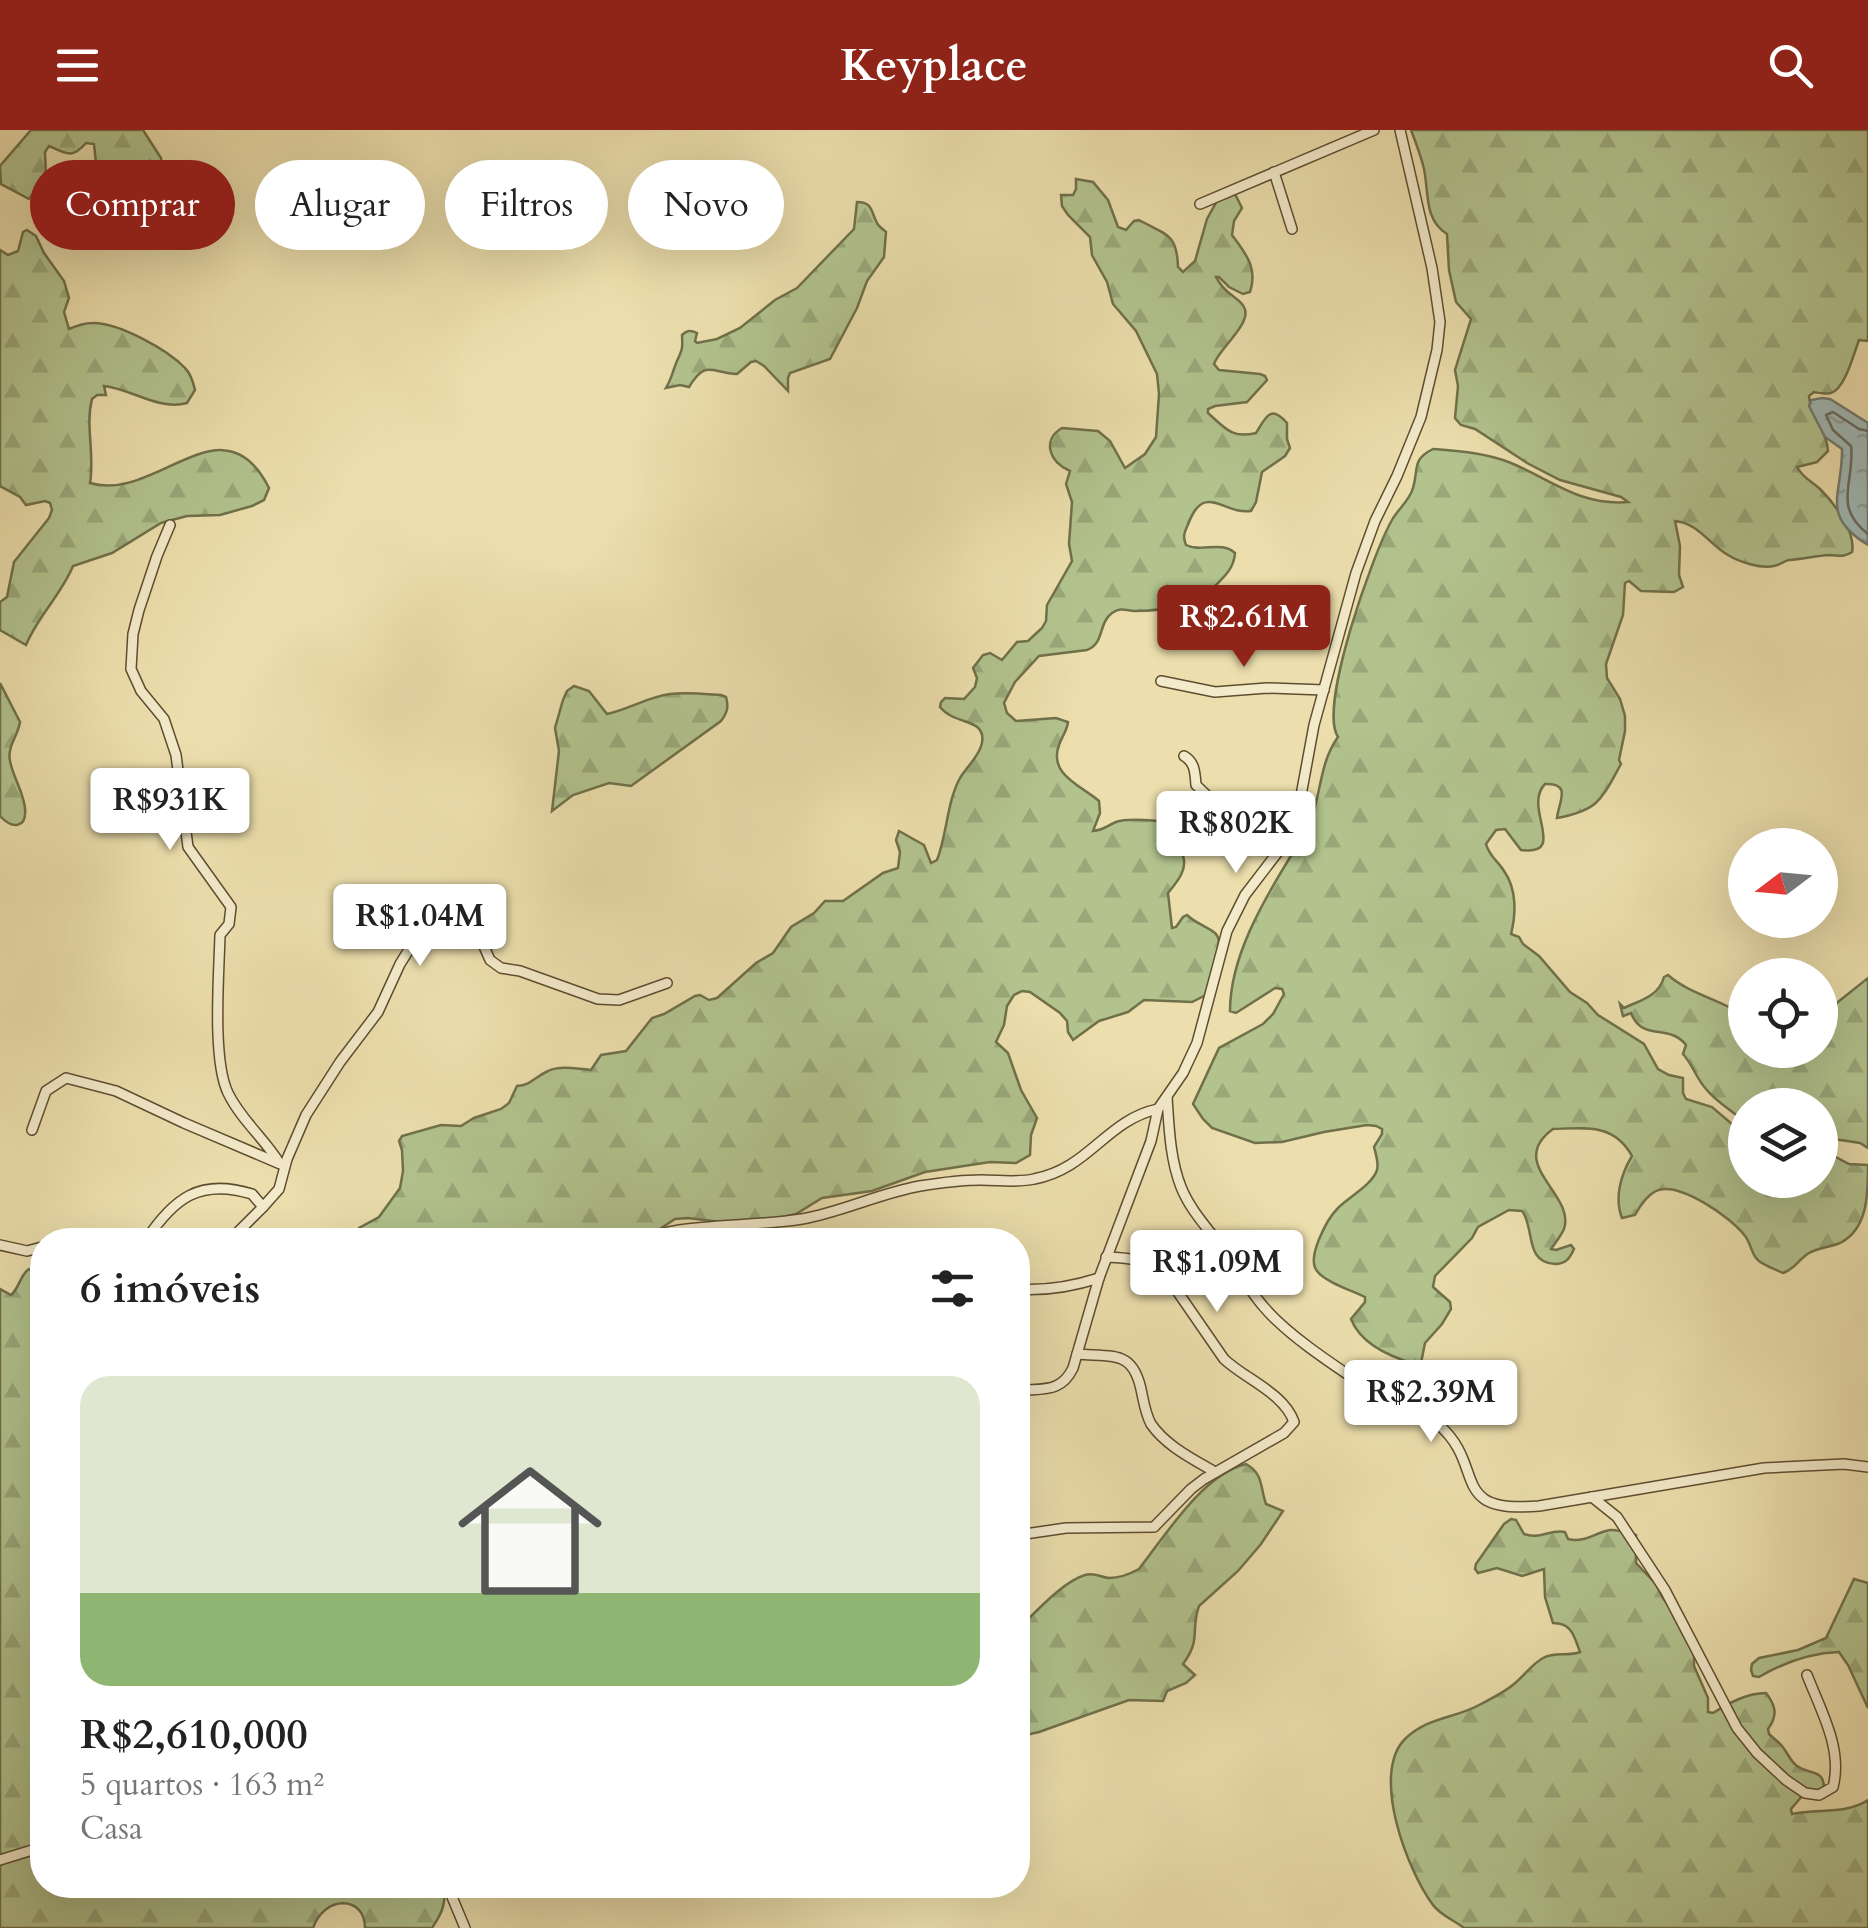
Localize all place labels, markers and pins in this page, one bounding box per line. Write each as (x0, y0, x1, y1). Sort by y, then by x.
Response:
pin: R$2.61M (1152, 585, 1336, 670)
pin: R$931K (89, 768, 251, 853)
pin: R$802K (1155, 791, 1317, 876)
pin: R$1.04M (328, 884, 512, 969)
pin: R$1.09M (1125, 1230, 1309, 1315)
pin: R$2.39M (1339, 1360, 1523, 1445)

